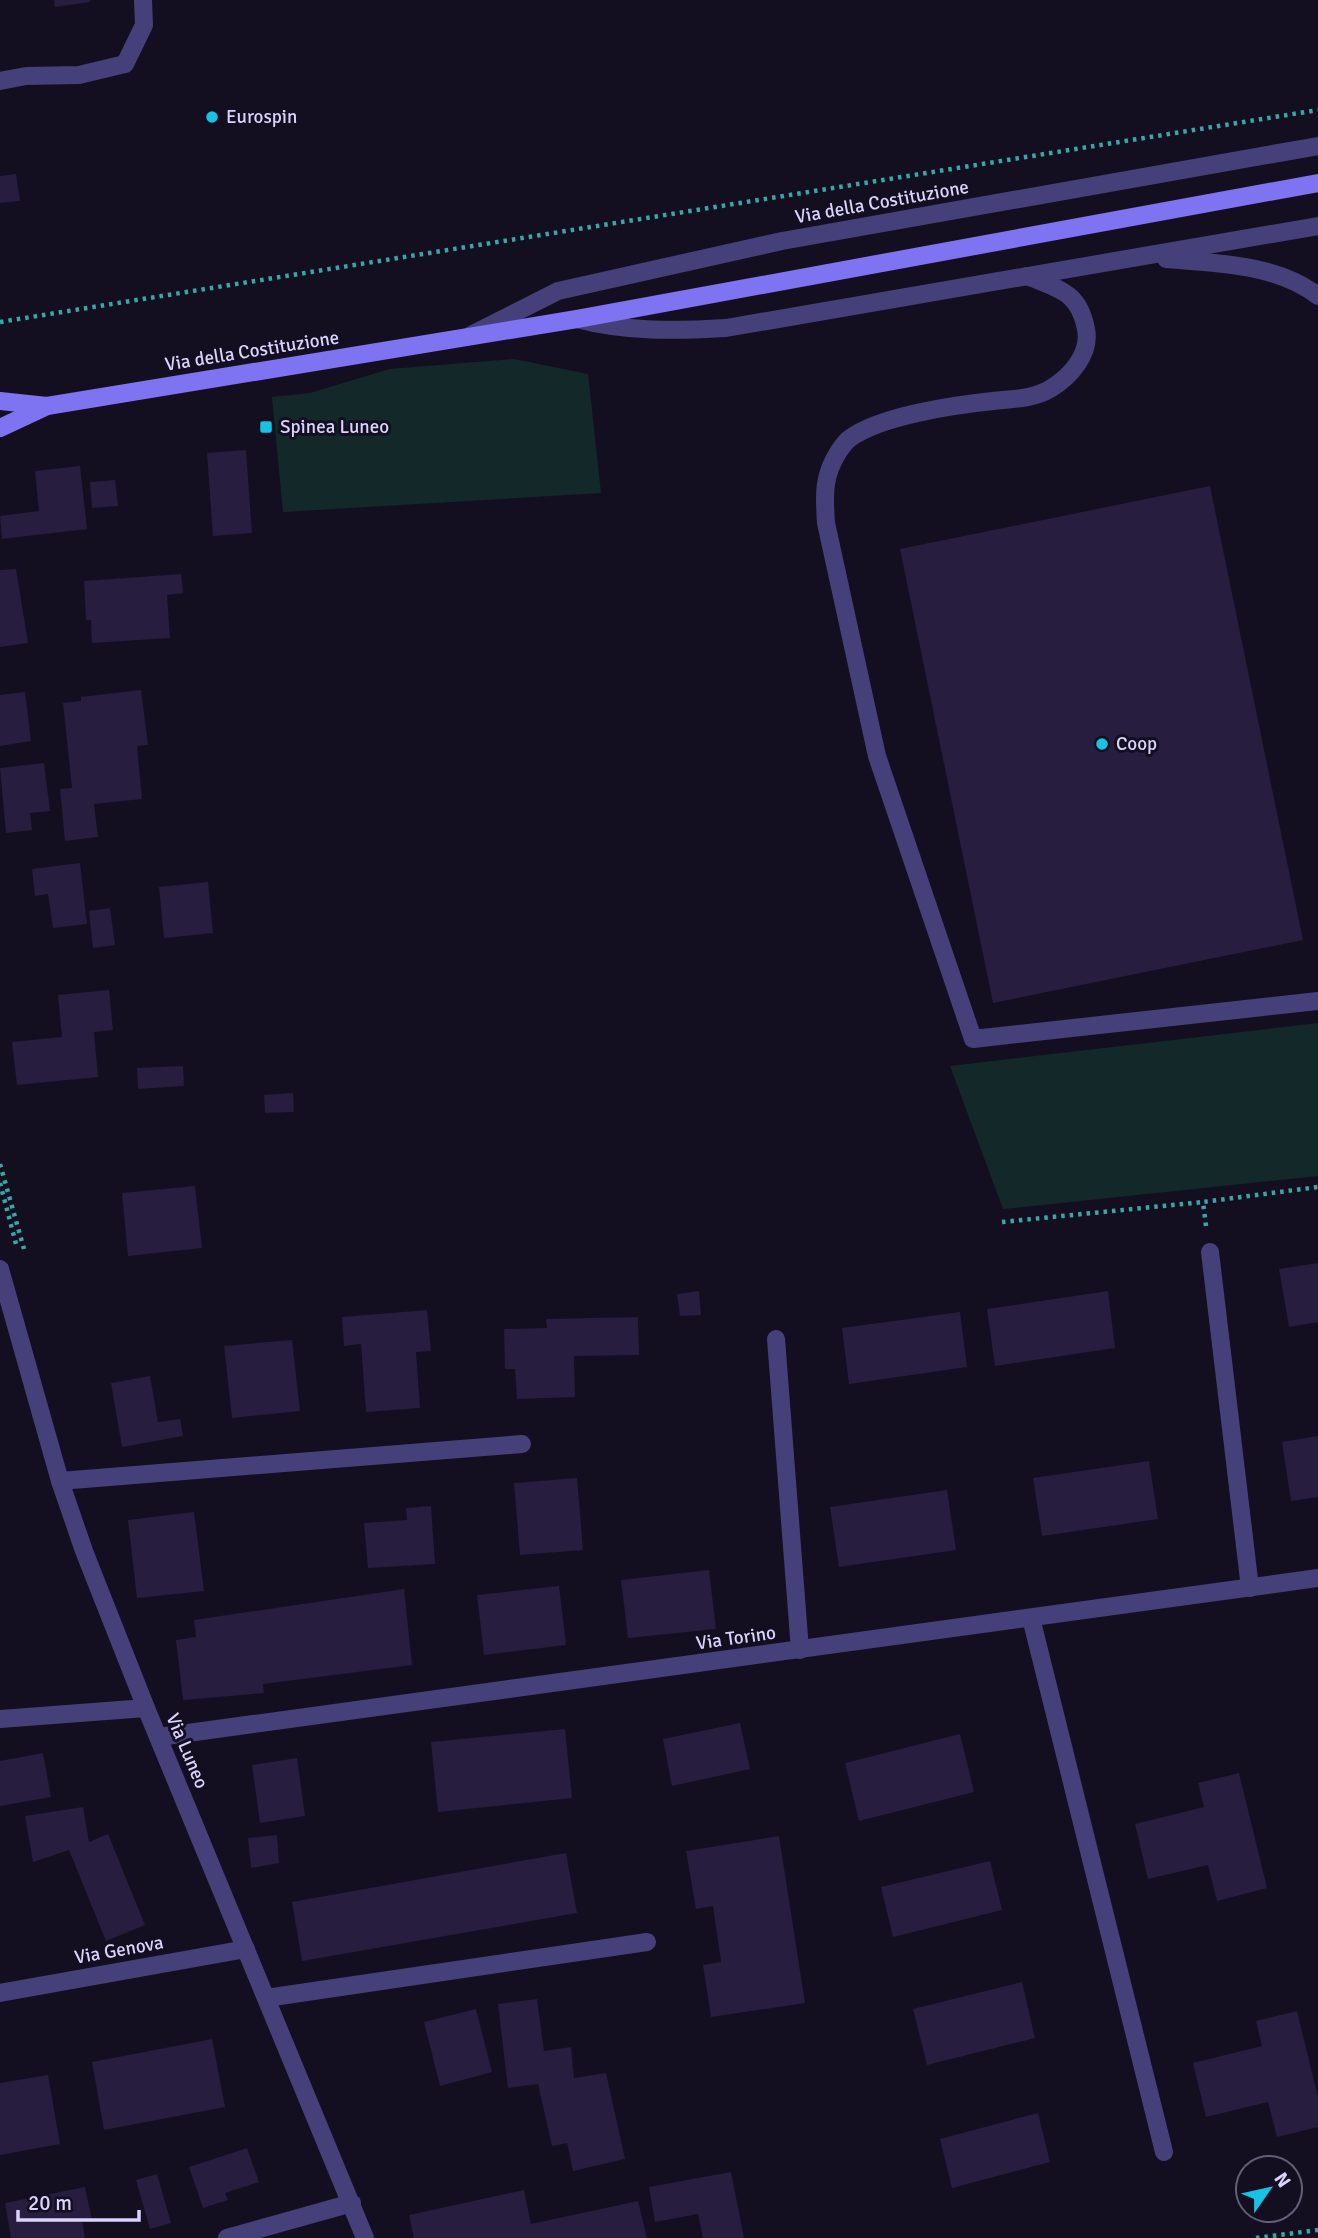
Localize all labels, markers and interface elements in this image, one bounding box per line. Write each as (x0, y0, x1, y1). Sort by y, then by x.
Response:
place label: Eurospin (226, 105, 297, 129)
marker: Eurospin (204, 109, 220, 125)
street label: Via della Costituzione (793, 175, 971, 229)
street label: Via della Costituzione (163, 325, 341, 377)
place label: Spinea Luneo (280, 415, 389, 439)
marker: Spinea Luneo (258, 419, 274, 435)
place label: Coop (1116, 732, 1157, 756)
marker: Coop (1094, 736, 1110, 752)
street label: Via Torino (695, 1621, 778, 1655)
street label: Via Luneo (160, 1710, 214, 1792)
street label: Via Genova (73, 1930, 165, 1970)
north arrow (1234, 2154, 1304, 2224)
text: N (1269, 2168, 1296, 2192)
scale bar (18, 2178, 138, 2222)
text: 20 m (28, 2190, 72, 2216)

